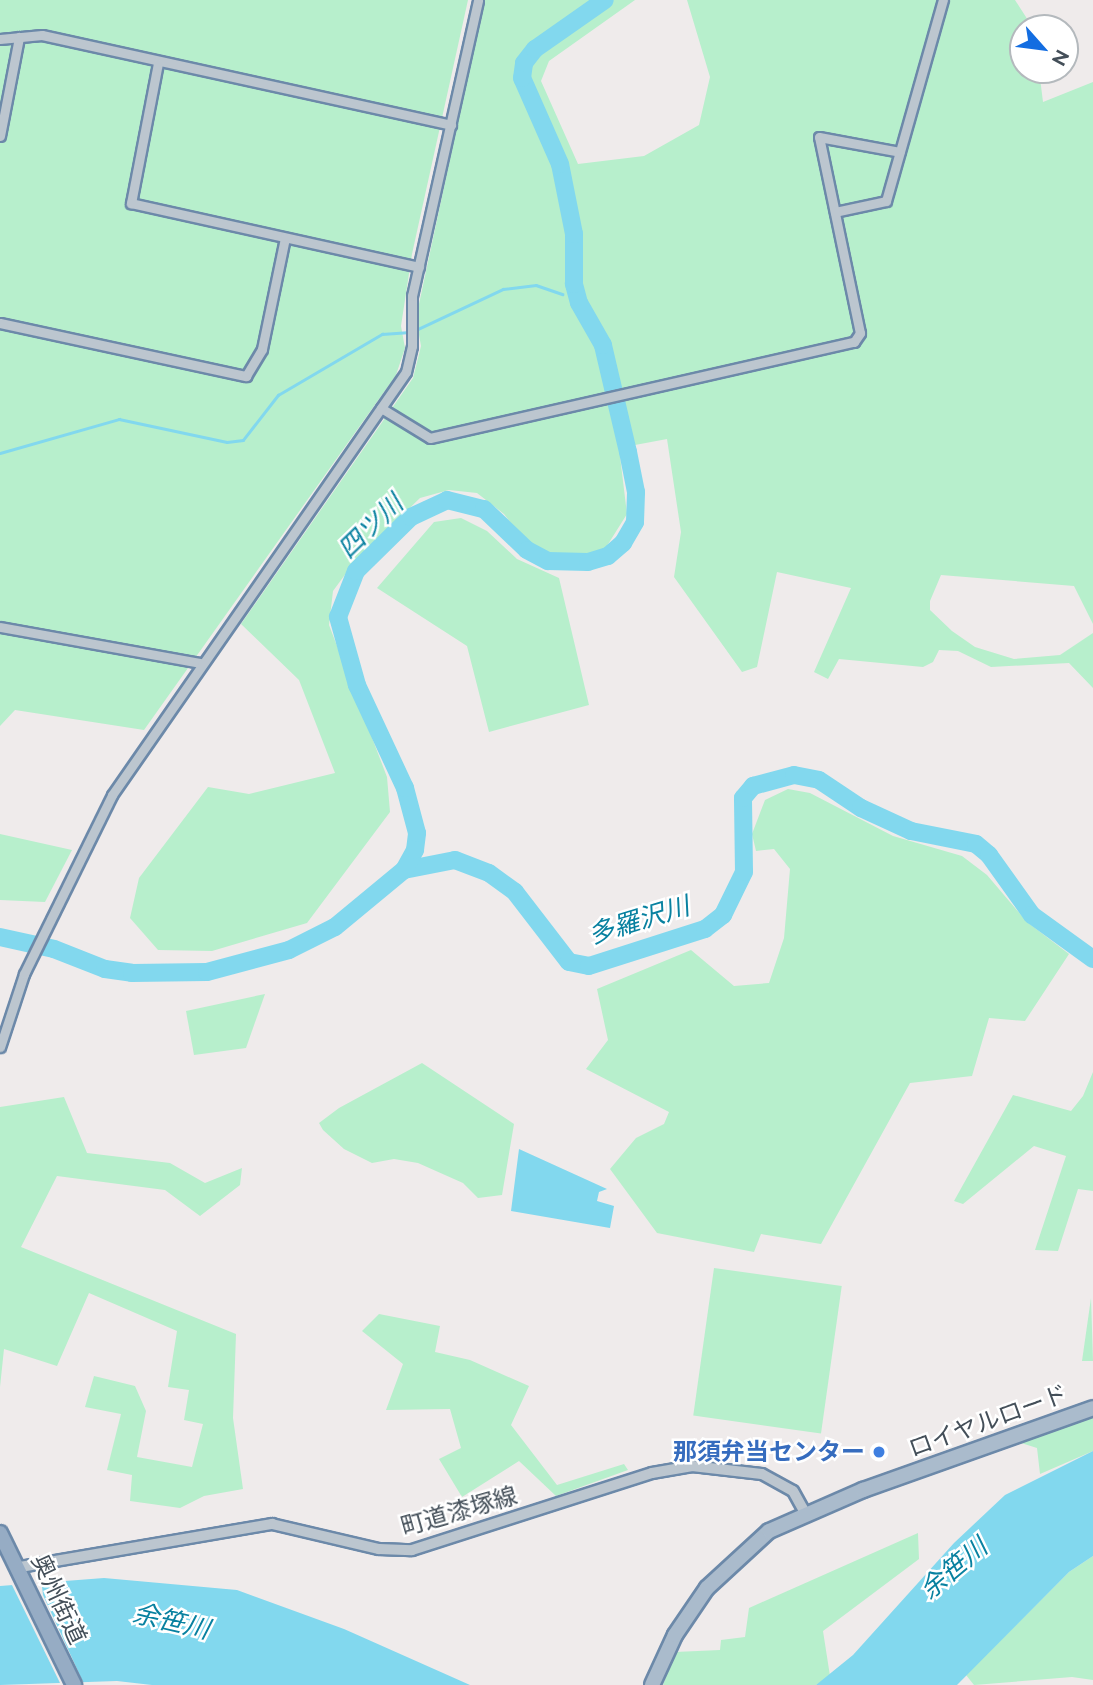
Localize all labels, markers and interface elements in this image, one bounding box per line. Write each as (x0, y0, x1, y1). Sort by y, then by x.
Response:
north arrow (1009, 14, 1079, 84)
text: N (1048, 46, 1074, 69)
water label: 四ツ川 (332, 489, 410, 565)
water label: 多羅沢川 (585, 891, 693, 951)
street label: ロイヤルロード (904, 1379, 1072, 1463)
place label: 那須弁当センター (673, 1438, 865, 1466)
marker: 那須弁当センター (871, 1444, 887, 1460)
street label: 町道漆塚線 (397, 1481, 521, 1541)
water label: 余笹川 (914, 1532, 994, 1606)
street label: 奥州街道 (26, 1549, 92, 1649)
water label: 余笹川 (129, 1598, 213, 1646)

